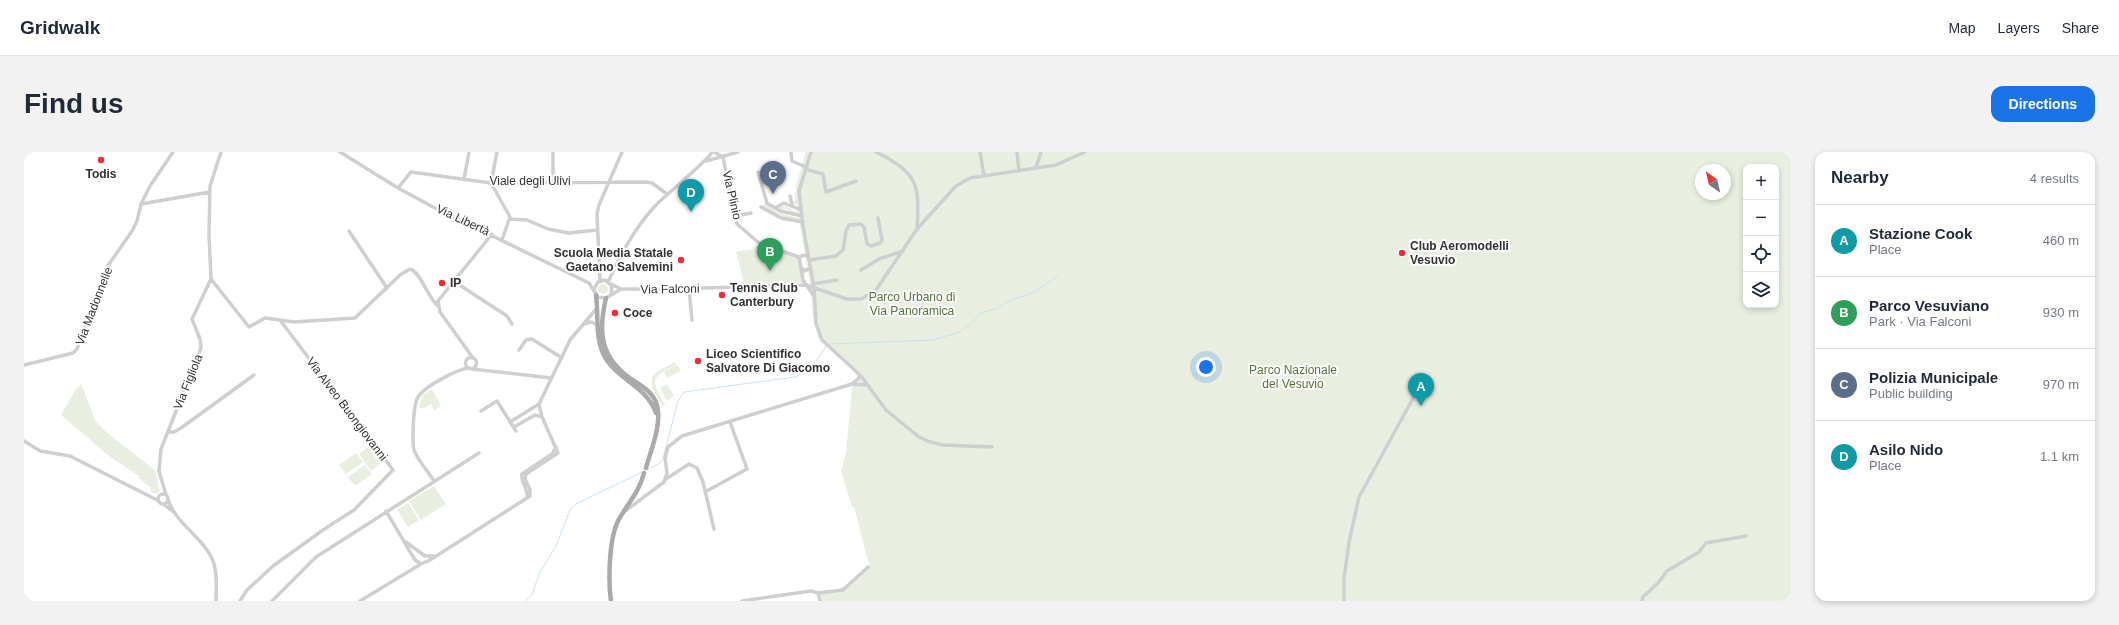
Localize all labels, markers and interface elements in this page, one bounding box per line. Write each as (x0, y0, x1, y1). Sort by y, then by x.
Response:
text: Gridwalk (20, 17, 100, 38)
text: Map (1948, 20, 1976, 36)
text: Layers (1998, 20, 2040, 36)
text: Share (2062, 20, 2099, 36)
button: Directions (1991, 86, 2095, 122)
text: Find us (24, 88, 124, 119)
marker: Todis (96, 155, 106, 165)
pin: C (760, 161, 786, 194)
north arrow (1695, 164, 1731, 200)
map controls (1743, 164, 1779, 308)
button: + (1743, 164, 1779, 200)
place label: Todis (85, 167, 117, 181)
text: Nearby (1831, 168, 1889, 187)
street label: Via Plinio (720, 169, 744, 221)
text: 4 results (2030, 171, 2079, 186)
street label: Viale degli Ulivi (489, 174, 571, 188)
pin: D (678, 179, 704, 212)
button: − (1743, 200, 1779, 236)
street label: Via Libertà (434, 202, 492, 239)
text: Stazione Cook (1869, 225, 1972, 242)
text: A (1839, 233, 1849, 248)
text: 460 m (2043, 233, 2079, 248)
button: locate (1743, 236, 1779, 272)
pin: B (757, 238, 783, 271)
place label: Club Aeromodelli Vesuvio (1410, 239, 1509, 267)
text: Place (1869, 242, 1902, 257)
place label: Scuola Media Statale Gaetano Salvemini (554, 246, 673, 274)
marker: Club Aeromodelli Vesuvio (1397, 248, 1407, 258)
marker: Scuola Media Statale Gaetano Salvemini (676, 255, 686, 265)
street label: Via Madonnelle (73, 265, 115, 347)
button: layers (1743, 272, 1779, 308)
place label: IP (450, 276, 461, 290)
marker: IP (437, 278, 447, 288)
street label: Via Falconi (640, 281, 700, 297)
place label: Tennis Club Canterbury (730, 281, 798, 309)
marker: Tennis Club Canterbury (717, 290, 727, 300)
park label: Parco Urbano di Via Panoramica (869, 290, 955, 318)
text: Parco Vesuviano (1869, 297, 1989, 314)
text: B (1839, 305, 1849, 320)
text: 930 m (2043, 305, 2079, 320)
place label: Coce (623, 306, 653, 320)
marker: Coce (610, 308, 620, 318)
text: Park · Via Falconi (1869, 314, 1971, 329)
place label: Liceo Scientifico Salvatore Di Giacomo (706, 347, 830, 375)
street label: Via Figliola (171, 352, 206, 412)
street label: Via Alveo Buongiovanni (304, 355, 390, 463)
marker: Liceo Scientifico Salvatore Di Giacomo (693, 356, 703, 366)
your location (1196, 357, 1216, 377)
park label: Parco Nazionale del Vesuvio (1249, 363, 1337, 391)
text: Polizia Municipale (1869, 369, 1998, 386)
pin: A (1408, 373, 1434, 406)
text: C (1839, 377, 1849, 392)
text: 970 m (2043, 377, 2079, 392)
text: Public building (1869, 386, 1953, 401)
text: Asilo Nido (1869, 441, 1943, 458)
text: D (1839, 449, 1849, 464)
text: 1.1 km (2040, 449, 2079, 464)
text: Place (1869, 458, 1902, 473)

